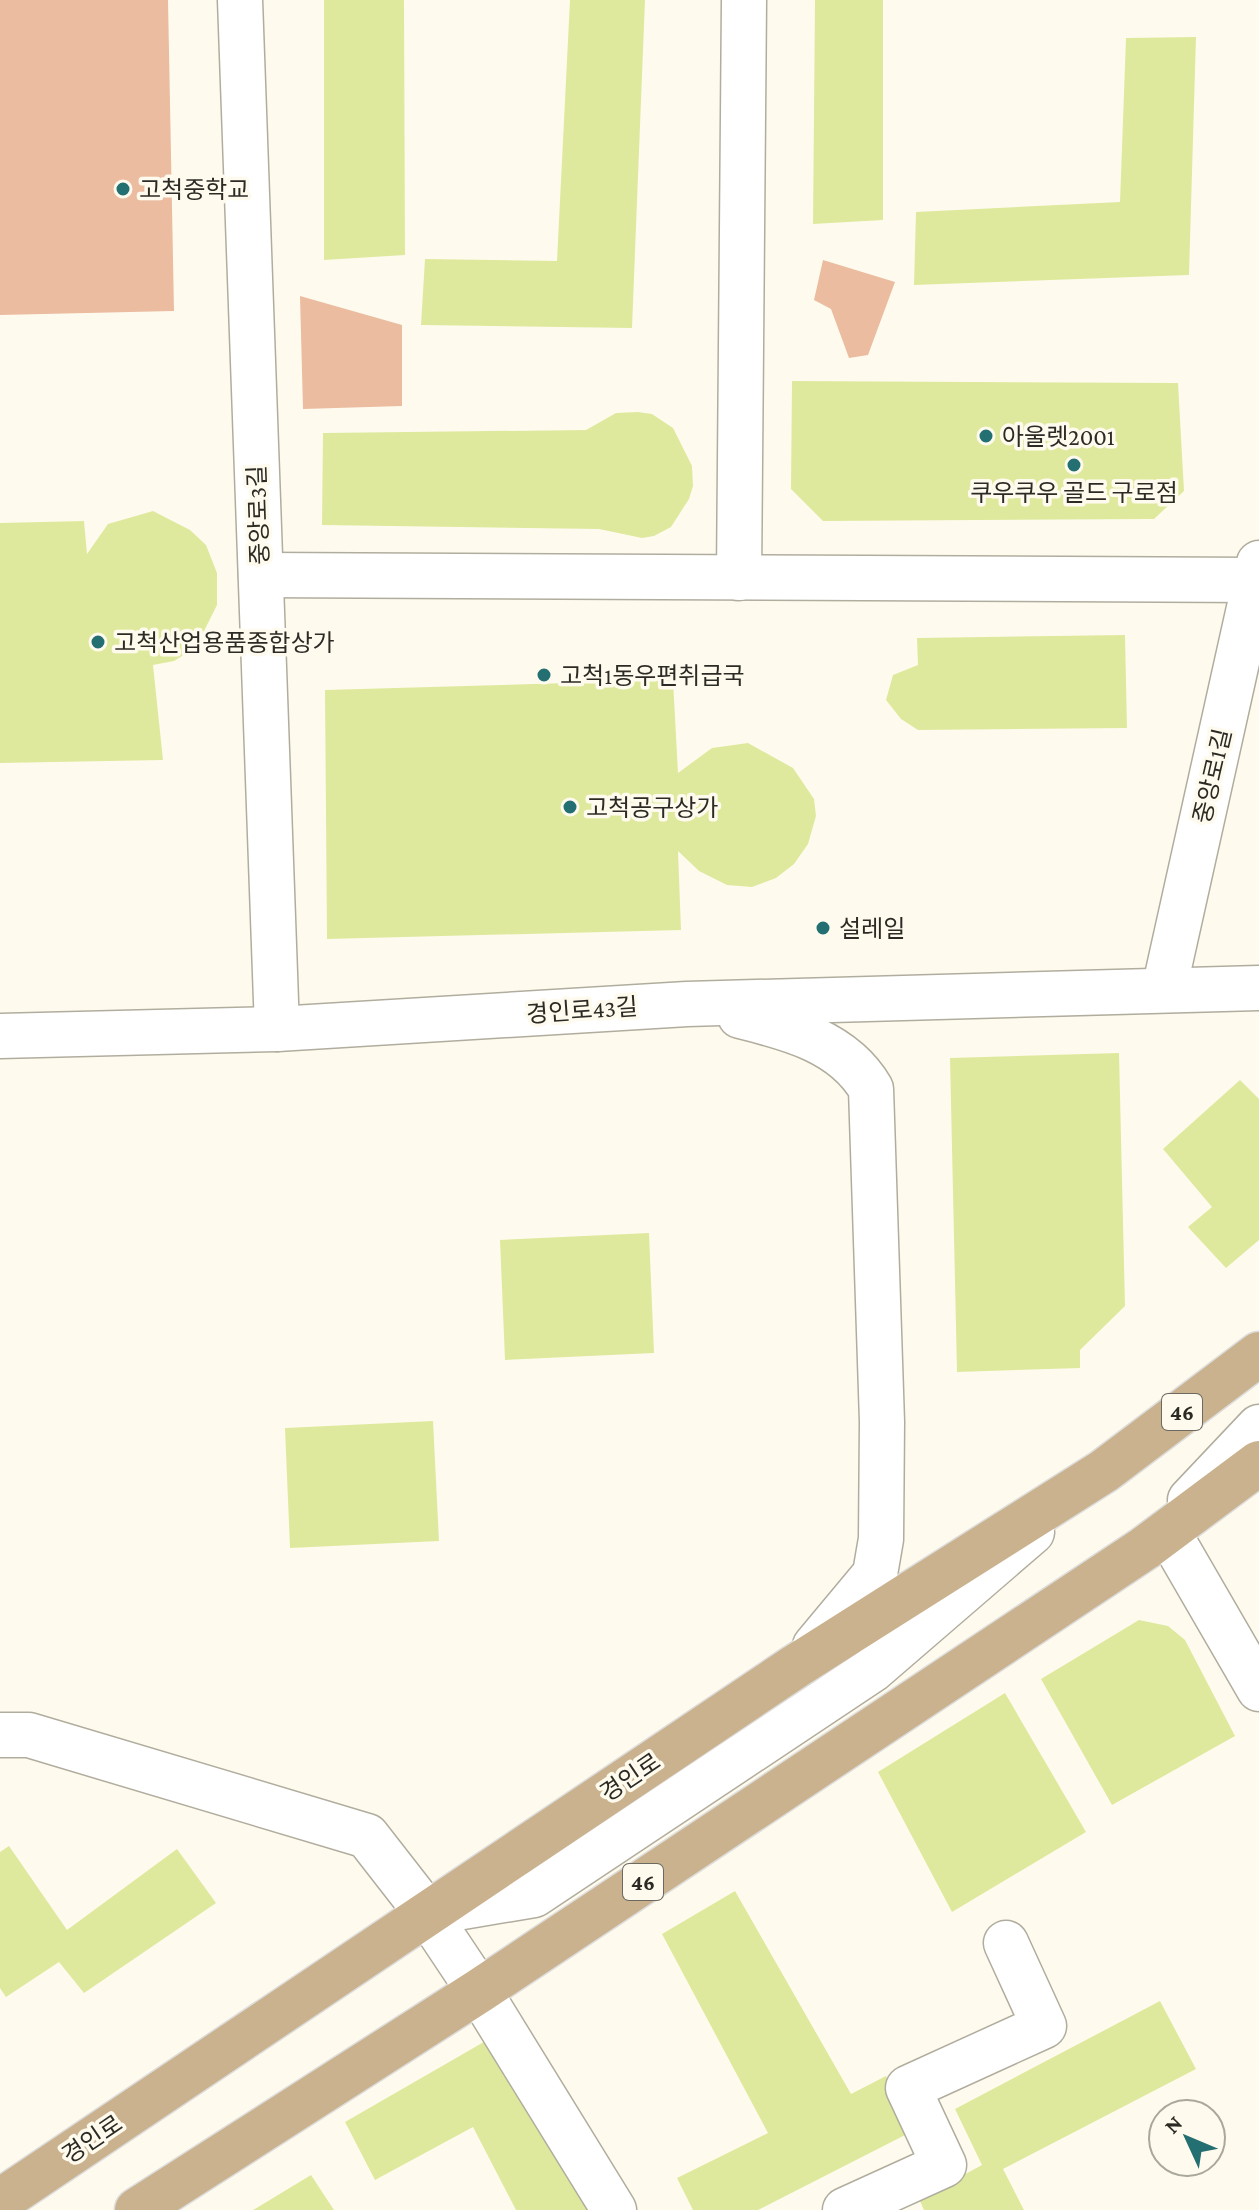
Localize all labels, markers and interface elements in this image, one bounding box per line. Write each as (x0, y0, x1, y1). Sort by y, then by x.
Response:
place label: 고척중학교 (139, 176, 249, 203)
marker: 고척중학교 (114, 180, 132, 198)
place label: 아울렛2001 (1002, 423, 1115, 450)
marker: 아울렛2001 (977, 427, 995, 445)
marker: 쿠우쿠우 골드 구로점 (1065, 456, 1083, 474)
street label: 중앙로3길 (243, 465, 273, 565)
place label: 쿠우쿠우 골드 구로점 (970, 479, 1178, 506)
place label: 고척산업용품종합상가 (114, 629, 335, 656)
marker: 고척산업용품종합상가 (89, 633, 107, 651)
place label: 고척1동우편취급국 (560, 662, 745, 689)
marker: 고척1동우편취급국 (535, 666, 553, 684)
street label: 중앙로1길 (1188, 726, 1236, 826)
place label: 고척공구상가 (586, 794, 718, 821)
marker: 고척공구상가 (561, 798, 579, 816)
place label: 설레일 (839, 915, 905, 942)
marker: 설레일 (814, 919, 832, 937)
street label: 경인로43길 (525, 993, 639, 1027)
road number: 46 (1162, 1394, 1202, 1430)
street label: 경인로 (595, 1747, 665, 1807)
road number: 46 (623, 1864, 663, 1900)
north arrow (1147, 2098, 1227, 2178)
street label: 경인로 (57, 2109, 127, 2169)
text: N (1159, 2110, 1187, 2139)

